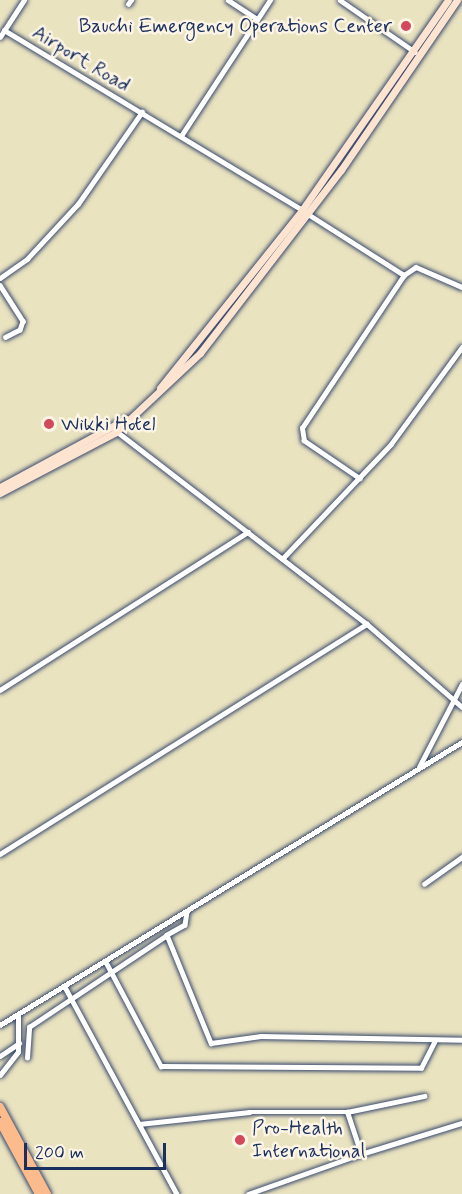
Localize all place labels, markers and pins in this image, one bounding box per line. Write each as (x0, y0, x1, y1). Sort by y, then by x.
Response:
place label: Bauchi Emergency Operations Center (79, 14, 392, 38)
marker: Bauchi Emergency Operations Center (397, 17, 415, 35)
place label: Wikki Hotel (61, 412, 156, 436)
marker: Wikki Hotel (42, 417, 56, 431)
place label: Pro-Health International (252, 1116, 365, 1163)
marker: Pro-Health International (233, 1133, 247, 1147)

